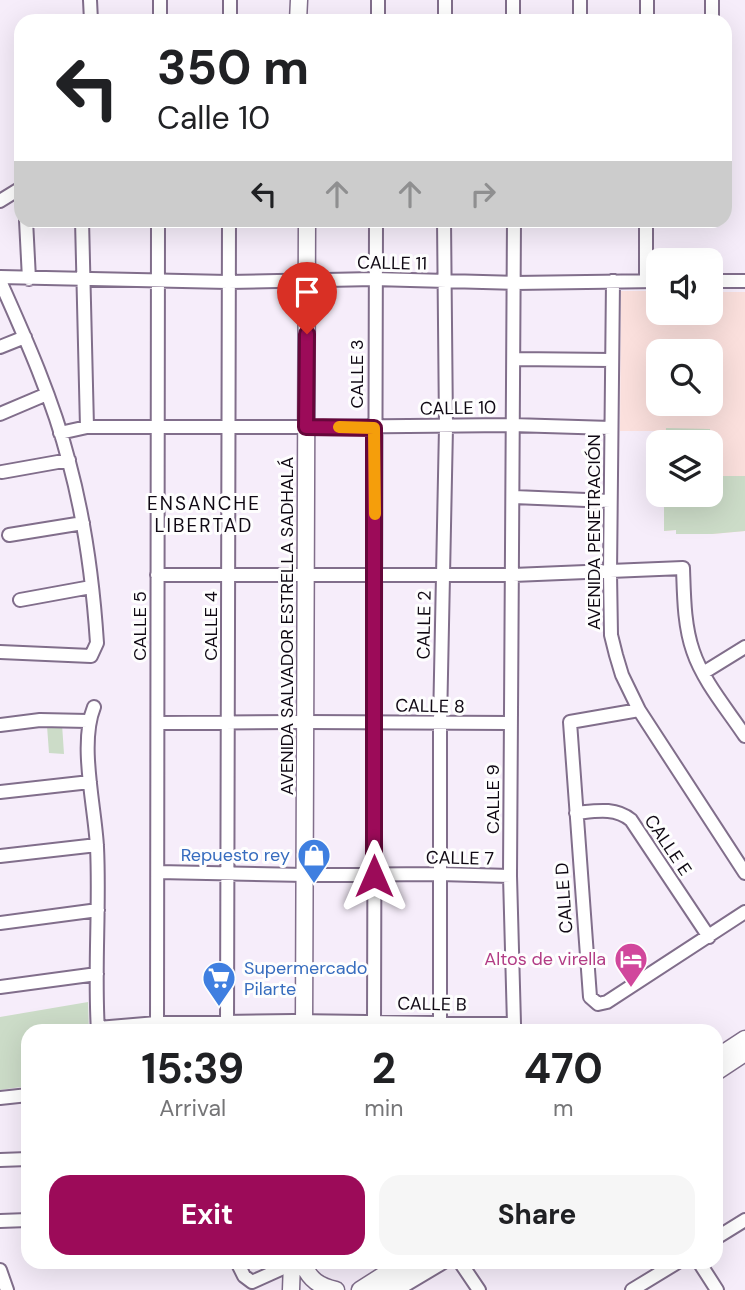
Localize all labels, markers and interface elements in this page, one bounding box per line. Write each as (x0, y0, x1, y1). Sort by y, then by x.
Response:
text: 350 m (157, 35, 309, 99)
icon: left (42, 42, 133, 133)
text: Calle 10 (157, 97, 270, 139)
icon: left (245, 175, 283, 213)
icon: ahead (318, 175, 356, 213)
icon: ahead (391, 175, 429, 213)
icon: right (464, 175, 502, 213)
map controls (646, 248, 723, 507)
button: sound (646, 248, 723, 325)
street label: CALLE 11 (357, 250, 427, 276)
pin (277, 262, 337, 334)
icon: arrive (288, 273, 326, 311)
street label: CALLE 3 (345, 339, 369, 409)
button: search (646, 339, 723, 416)
street label: CALLE 10 (420, 395, 496, 421)
button: layers (646, 430, 723, 507)
street label: AVENIDA PENETRACIÓN (582, 434, 606, 630)
street label: AVENIDA SALVADOR ESTRELLA SADHALÁ (275, 457, 299, 795)
district label: ENSANCHE LIBERTAD (147, 491, 261, 538)
street label: CALLE 2 (411, 590, 437, 660)
street label: CALLE 5 (128, 591, 152, 661)
street label: CALLE 4 (199, 591, 223, 661)
street label: CALLE 8 (395, 693, 465, 719)
street label: CALLE 9 (481, 764, 505, 834)
street label: CALLE E (639, 810, 697, 880)
shop icon: Repuesto rey (295, 836, 333, 885)
position arrow (337, 839, 411, 913)
place label: Repuesto rey (181, 843, 290, 867)
street label: CALLE 7 (426, 845, 494, 871)
street label: CALLE D (550, 862, 578, 934)
hotel icon: Altos de virella (612, 940, 650, 989)
place label: Altos de virella (484, 947, 606, 971)
place label: Supermercado Pilarte (244, 956, 368, 1001)
supermarket icon: Supermercado Pilarte (200, 959, 238, 1008)
street label: CALLE B (397, 991, 467, 1017)
text: 15:39 (141, 1041, 244, 1096)
text: 2 (372, 1041, 396, 1096)
text: 470 (524, 1041, 603, 1096)
text: Arrival (159, 1093, 226, 1123)
text: min (364, 1093, 404, 1123)
text: m (553, 1093, 574, 1123)
button: Exit (49, 1175, 365, 1255)
button: Share (379, 1175, 695, 1255)

